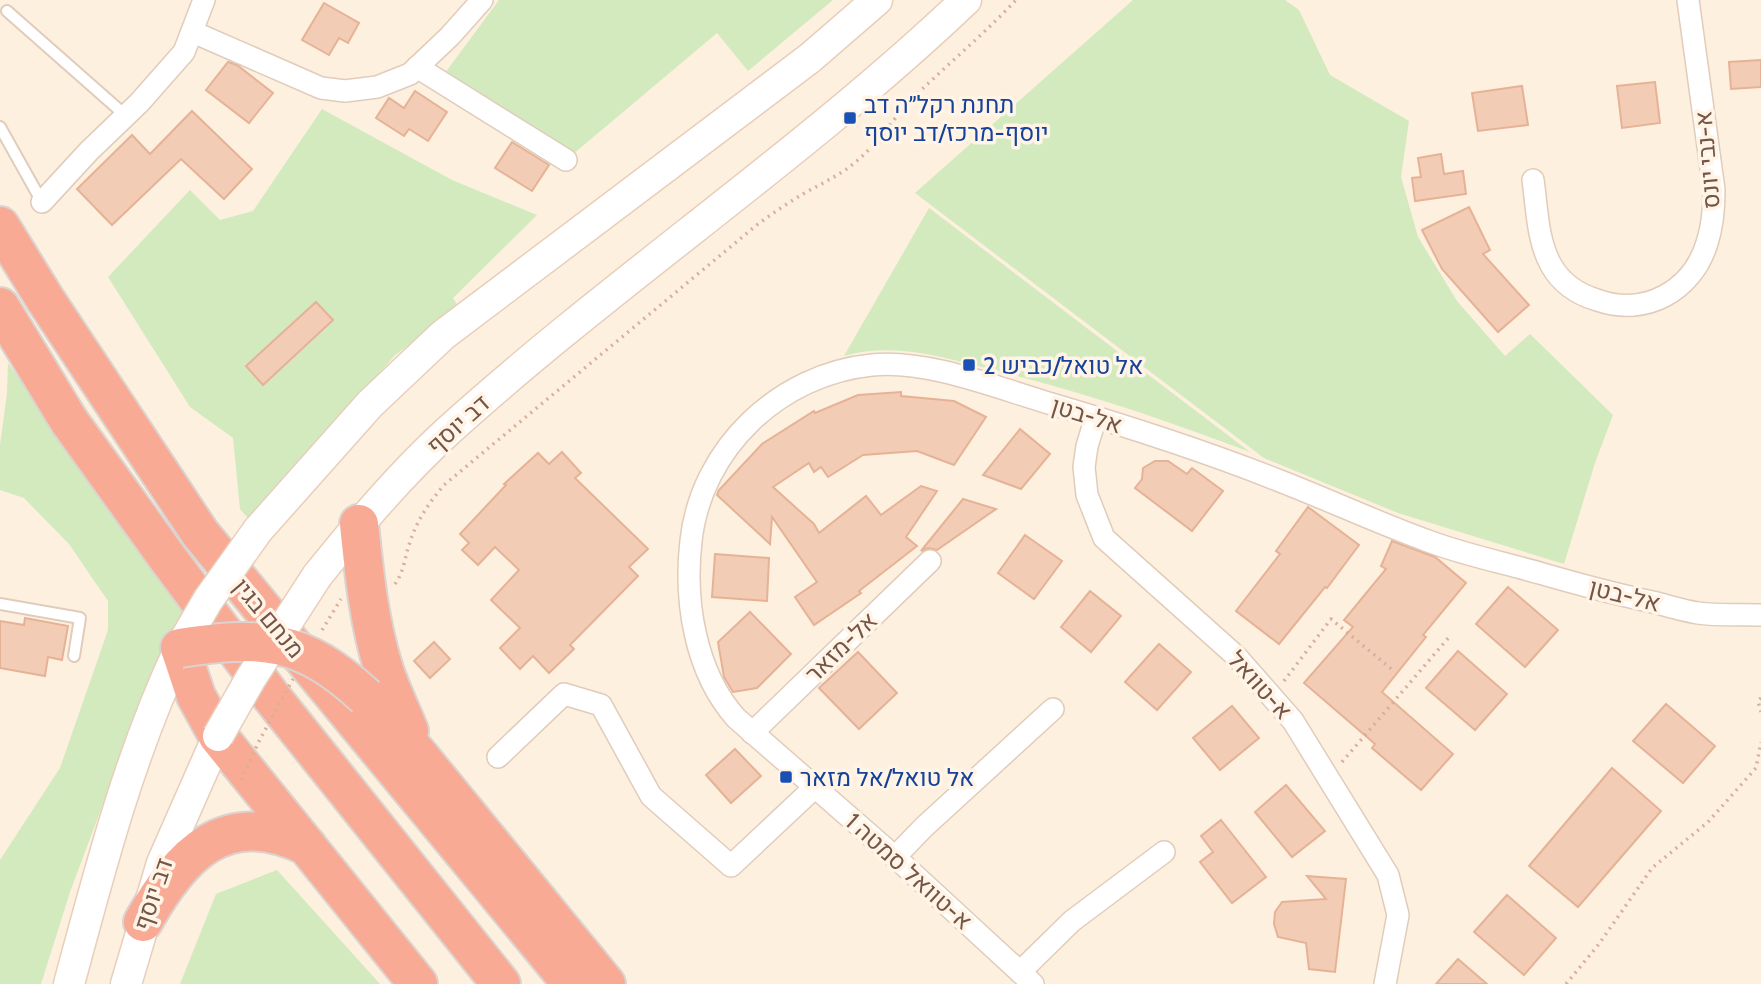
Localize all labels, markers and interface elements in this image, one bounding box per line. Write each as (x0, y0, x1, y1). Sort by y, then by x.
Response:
place label: תחנת רקל״ה דב יוסף-מרכז/דב יוסף (864, 90, 1049, 147)
marker: תחנת רקל״ה דב יוסף-מרכז/דב יוסף (842, 110, 858, 126)
street label: א-נבי יונס (1688, 110, 1726, 210)
place label: אל טואל/כביש 2 (983, 351, 1143, 380)
marker: אל טואל/כביש 2 (961, 357, 977, 373)
street label: דב יוסף (421, 388, 495, 460)
street label: אל-בטן (1048, 391, 1126, 439)
street label: מנחם בגין (227, 572, 311, 664)
street label: אל-בטן (1586, 572, 1664, 618)
street label: אל-מזאר (799, 606, 883, 688)
street label: א-טוואל (1222, 645, 1298, 725)
place label: אל טואל/אל מזאר (800, 763, 975, 792)
marker: אל טואל/אל מזאר (778, 769, 794, 785)
street label: א-טוואל סמטה 1 (840, 807, 978, 935)
street label: דב יוסף (127, 854, 179, 934)

